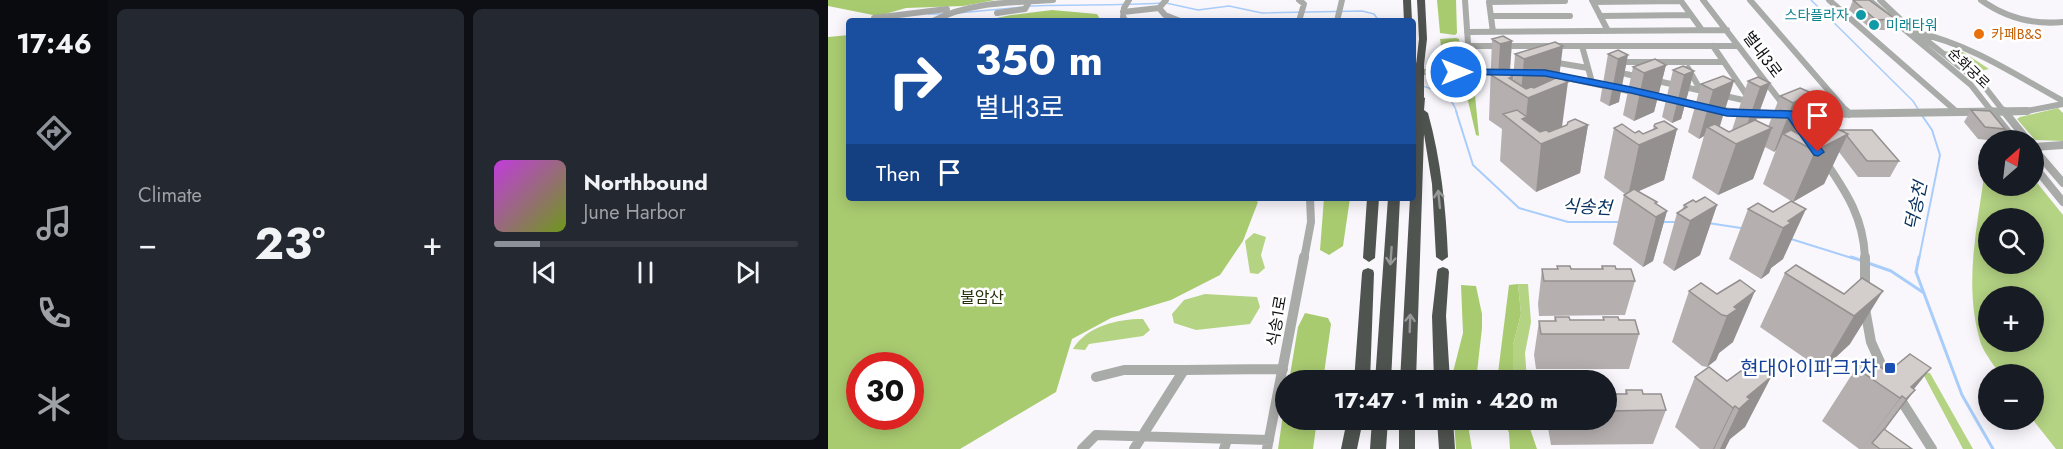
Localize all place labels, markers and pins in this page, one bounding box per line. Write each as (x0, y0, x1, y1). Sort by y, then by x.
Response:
place label: 스타플라자 (1785, 5, 1849, 25)
marker: 스타플라자 (1854, 8, 1868, 22)
place label: 미래타워 (1886, 15, 1938, 35)
marker: 미래타워 (1867, 18, 1881, 32)
place label: 카페B&S (1991, 24, 2042, 44)
marker: 카페B&S (1972, 27, 1986, 41)
pin (1792, 90, 1843, 152)
place label: 현대아이파크1차 (1740, 354, 1878, 383)
marker: 현대아이파크1차 (1883, 361, 1897, 375)

